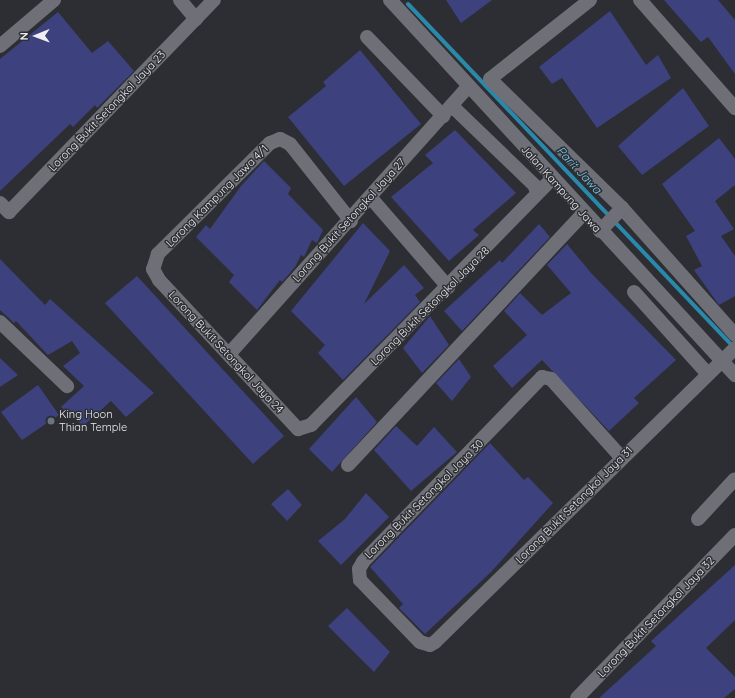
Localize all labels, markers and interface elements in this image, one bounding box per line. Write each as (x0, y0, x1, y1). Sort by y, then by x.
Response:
north arrow (16, 16, 56, 56)
text: N (17, 32, 31, 40)
street label: Lorong Bukit Setongkol Jaya 23 (46, 48, 168, 174)
street label: Lorong Kampung Jawa 4/1 (163, 142, 271, 250)
street label: Jalan Kampung Jawa (518, 143, 604, 235)
water label: Parit Jawa (554, 143, 604, 197)
street label: Lorong Bukit Setongkol Jaya 27 (290, 155, 408, 285)
street label: Lorong Bukit Setongkol Jaya 28 (368, 244, 492, 368)
street label: Lorong Bukit Setongkol Jaya 24 (166, 288, 286, 416)
place label: King Hoon Thian Temple (59, 408, 127, 434)
marker: King Hoon Thian Temple (46, 416, 56, 426)
street label: Lorong Bukit Setongkol Jaya 30 (362, 437, 486, 561)
street label: Lorong Bukit Setongkol Jaya 31 (513, 444, 635, 566)
street label: Lorong Bukit Setongkol Jaya 32 (595, 554, 717, 680)

